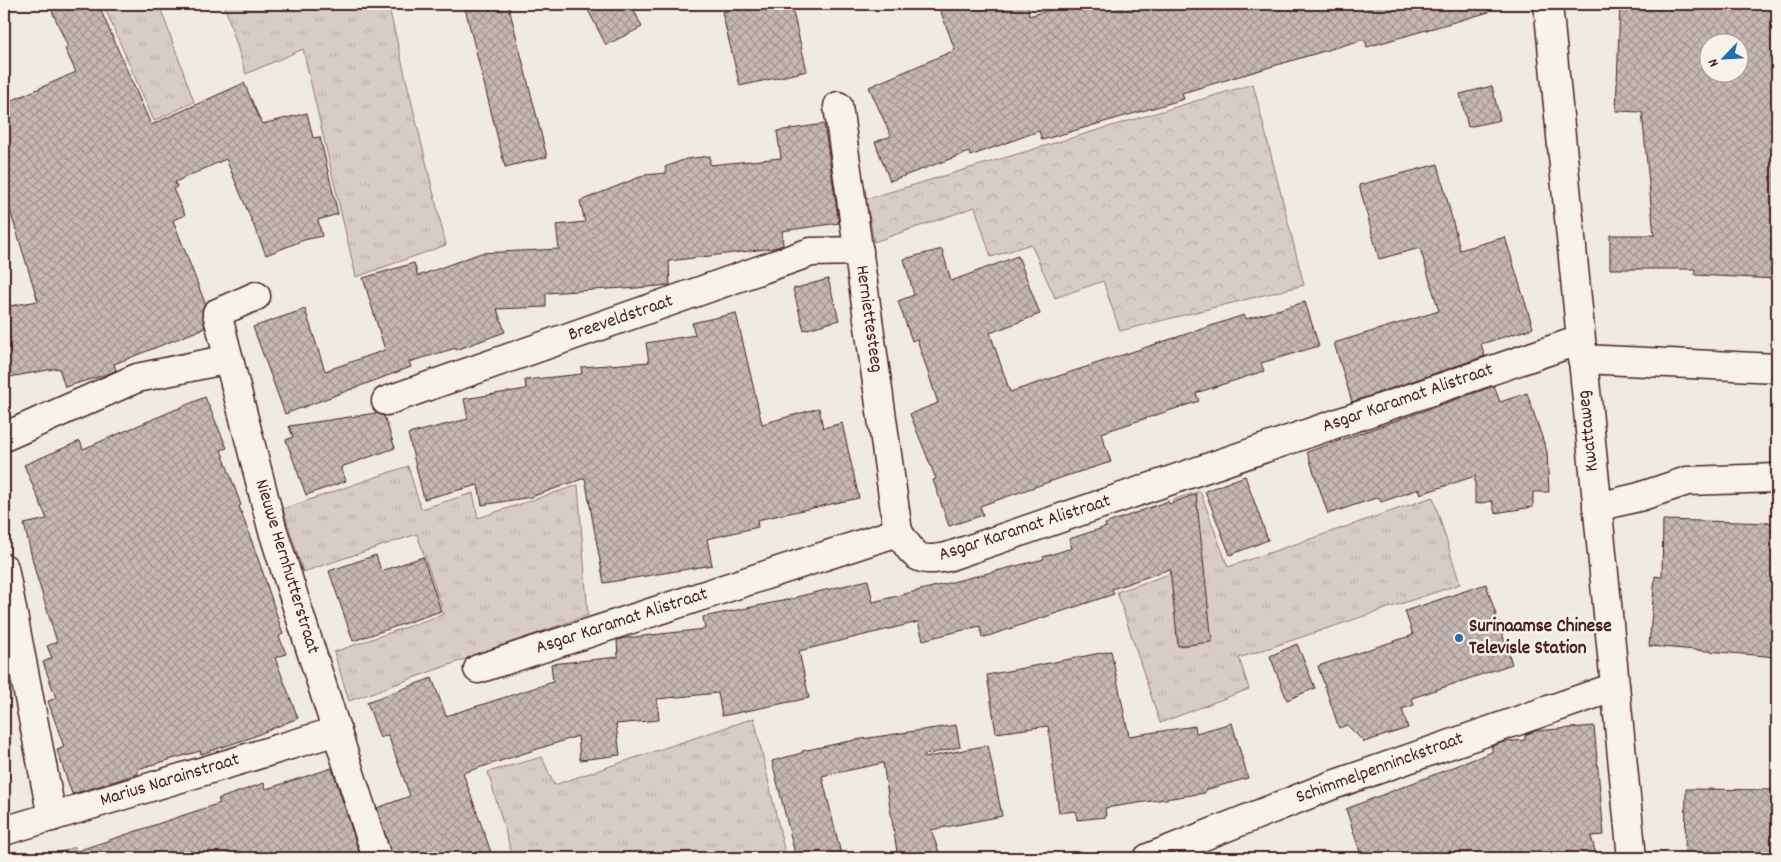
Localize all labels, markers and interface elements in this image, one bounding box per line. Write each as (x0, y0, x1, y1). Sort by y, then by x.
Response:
north arrow (1698, 32, 1748, 82)
text: N (1703, 55, 1725, 70)
street label: Herniettesteeg (847, 264, 889, 374)
street label: Breeveldstraat (565, 288, 677, 350)
street label: Asgar Karamat Alistraat (1319, 357, 1497, 441)
street label: Kwattaweg (1571, 389, 1607, 473)
street label: Nieuwe Hernhutterstraat (247, 476, 325, 658)
street label: Asgar Karamat Alistraat (936, 488, 1114, 570)
street label: Asgar Karamat Alistraat (533, 581, 711, 663)
place label: Surinaamse Chinese Televisle Station (1469, 614, 1612, 663)
marker: Surinaamse Chinese Televisle Station (1453, 632, 1465, 644)
street label: Schimmelpenninckstraat (1292, 726, 1468, 812)
street label: Marius Narainstraat (97, 747, 243, 815)

